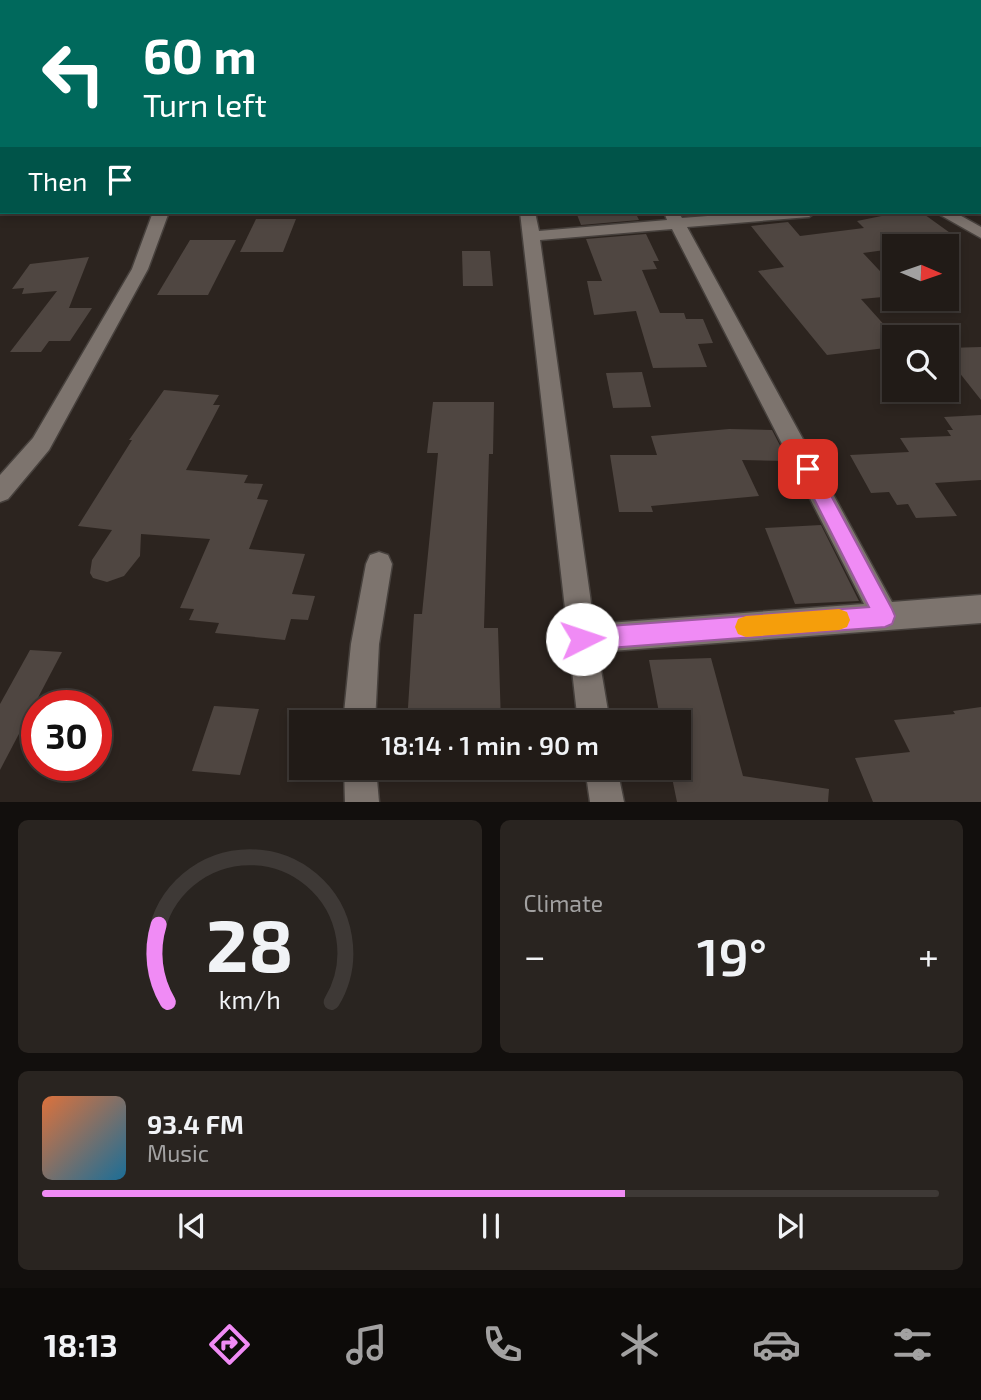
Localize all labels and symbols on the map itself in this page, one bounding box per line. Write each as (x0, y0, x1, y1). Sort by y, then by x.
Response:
north arrow (882, 234, 959, 312)
pin (778, 439, 838, 499)
position arrow (545, 602, 619, 676)
speed limit sign: 30 (21, 690, 112, 781)

